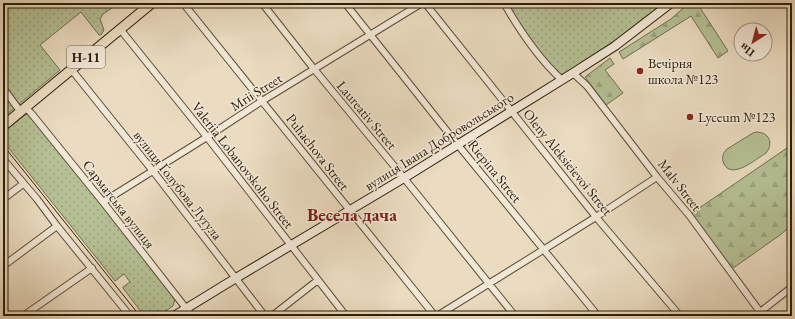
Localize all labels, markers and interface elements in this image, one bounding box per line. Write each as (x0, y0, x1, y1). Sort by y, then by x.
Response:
north arrow (733, 22, 773, 62)
text: Пн (736, 40, 757, 60)
road number: Н-11 (67, 46, 105, 68)
place label: Вечірня школа №123 (648, 54, 718, 88)
marker: Вечірня школа №123 (635, 66, 645, 76)
street label: Mrii Street (227, 69, 286, 115)
street label: Laureativ Street (333, 77, 401, 154)
street label: вулиця Івана Добровольського (361, 88, 517, 194)
street label: Valeriia Lobanovskoho Street (188, 98, 298, 232)
street label: Oleny Aleksieievoi Street (519, 105, 617, 220)
place label: Lyceum №123 (698, 108, 776, 126)
street label: Puhachova Street (282, 110, 354, 194)
marker: Lyceum №123 (685, 112, 695, 122)
street label: вулиця Ґолубова Луґула (130, 127, 227, 244)
street label: Riepina Street (464, 136, 526, 207)
street label: Malv Street (654, 155, 706, 215)
street label: Сарматська вулиця (79, 156, 159, 252)
district label: Весела дача (307, 203, 397, 226)

